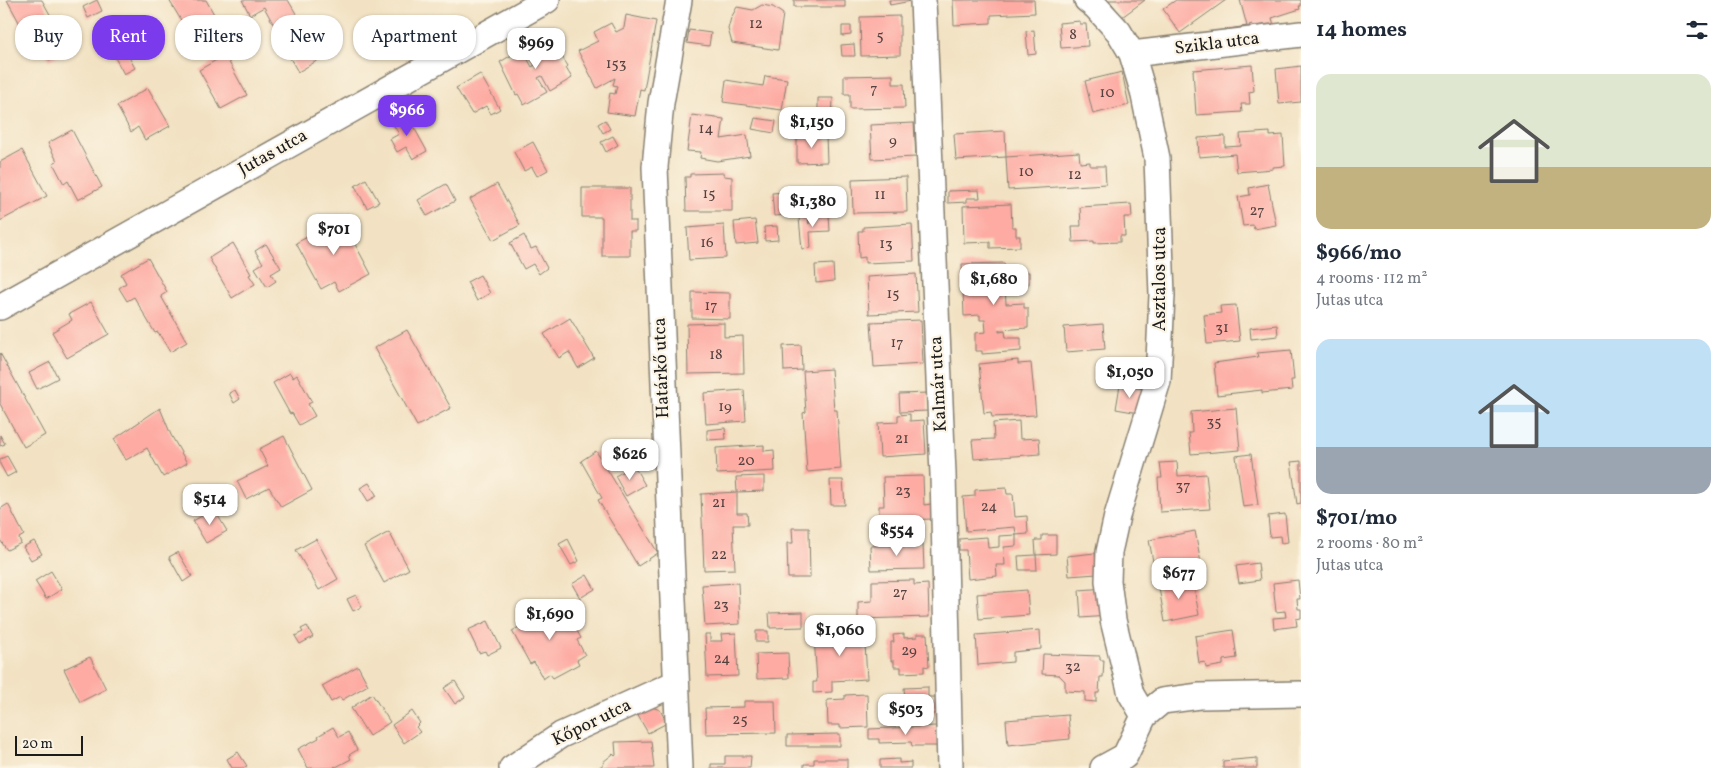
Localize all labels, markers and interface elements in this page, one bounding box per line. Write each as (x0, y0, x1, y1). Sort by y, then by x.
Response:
house number: 12 (749, 14, 763, 35)
chip: Buy (15, 15, 82, 60)
chip: Rent (92, 15, 165, 60)
chip: Filters (175, 15, 261, 60)
chip: New (271, 15, 343, 60)
chip: Apartment (353, 15, 476, 60)
text: 14 homes (1316, 16, 1407, 45)
icon: filters (1683, 16, 1711, 44)
house number: 8 (1069, 25, 1077, 46)
house number: 5 (876, 26, 884, 47)
street label: Szikla utca (1173, 26, 1261, 62)
pin: $969 (506, 28, 566, 70)
text: $969 (518, 33, 554, 55)
house number: 153 (606, 54, 626, 75)
house number: 7 (870, 79, 878, 100)
house number: 10 (1100, 83, 1114, 104)
pin: $966 (377, 94, 437, 137)
text: $966 (389, 100, 425, 122)
pin: $1,150 (771, 106, 853, 149)
icon: home (1469, 106, 1559, 196)
text: $1,150 (790, 112, 834, 134)
house number: 14 (699, 119, 713, 140)
street label: Jutas utca (234, 124, 312, 182)
house number: 9 (889, 131, 897, 152)
house number: 10 (1019, 162, 1033, 183)
house number: 12 (1068, 165, 1082, 186)
house number: 15 (702, 184, 716, 205)
house number: 11 (874, 185, 886, 206)
pin: $1,380 (772, 186, 854, 228)
text: $1,380 (790, 191, 836, 213)
house number: 27 (1250, 201, 1264, 222)
pin: $701 (304, 214, 364, 256)
text: $701 (318, 219, 350, 241)
street label: Asztalos utca (1148, 227, 1173, 331)
house number: 16 (700, 233, 714, 254)
house number: 13 (879, 234, 893, 255)
text: $966/mo (1316, 239, 1402, 268)
pin: $1,680 (953, 264, 1035, 306)
text: 4 rooms · 112 m² (1316, 268, 1427, 290)
text: $1,680 (970, 269, 1018, 291)
house number: 15 (886, 284, 900, 305)
text: Jutas utca (1316, 290, 1384, 312)
house number: 17 (704, 296, 718, 317)
street label: Határkő utca (648, 317, 676, 419)
house number: 31 (1215, 318, 1229, 339)
house number: 17 (890, 333, 904, 354)
street label: Kalmár utca (924, 335, 954, 433)
house number: 18 (709, 345, 723, 366)
pin: $1,050 (1089, 356, 1171, 399)
text: $1,050 (1106, 362, 1154, 384)
icon: home (1469, 371, 1559, 461)
house number: 19 (718, 397, 732, 418)
house number: 35 (1207, 412, 1221, 433)
house number: 21 (895, 429, 909, 450)
pin: $626 (600, 438, 660, 481)
text: $626 (613, 444, 647, 466)
house number: 20 (738, 451, 754, 472)
house number: 37 (1176, 476, 1190, 497)
house number: 23 (895, 481, 911, 502)
pin: $514 (180, 484, 240, 526)
text: $514 (194, 489, 226, 511)
house number: 21 (712, 493, 726, 514)
house number: 24 (981, 497, 997, 518)
text: $701/mo (1316, 504, 1397, 533)
pin: $554 (867, 514, 927, 557)
text: $554 (880, 520, 914, 542)
text: 2 rooms · 80 m² (1316, 533, 1423, 555)
house number: 22 (711, 545, 727, 566)
text: Jutas utca (1316, 555, 1384, 577)
pin: $677 (1149, 558, 1209, 600)
text: $677 (1162, 563, 1196, 585)
house number: 27 (893, 583, 907, 604)
house number: 23 (713, 595, 729, 616)
pin: $1,690 (509, 598, 591, 641)
text: $1,690 (526, 604, 574, 626)
pin: $1,060 (799, 614, 881, 657)
text: $1,060 (816, 620, 864, 642)
house number: 29 (901, 641, 917, 662)
house number: 24 (714, 649, 730, 670)
house number: 32 (1065, 657, 1081, 678)
street label: Kőpor utca (548, 693, 636, 753)
pin: $503 (876, 694, 936, 736)
text: $503 (889, 699, 923, 721)
house number: 25 (732, 710, 748, 731)
scale bar (15, 733, 82, 756)
text: 20 m (22, 735, 53, 754)

